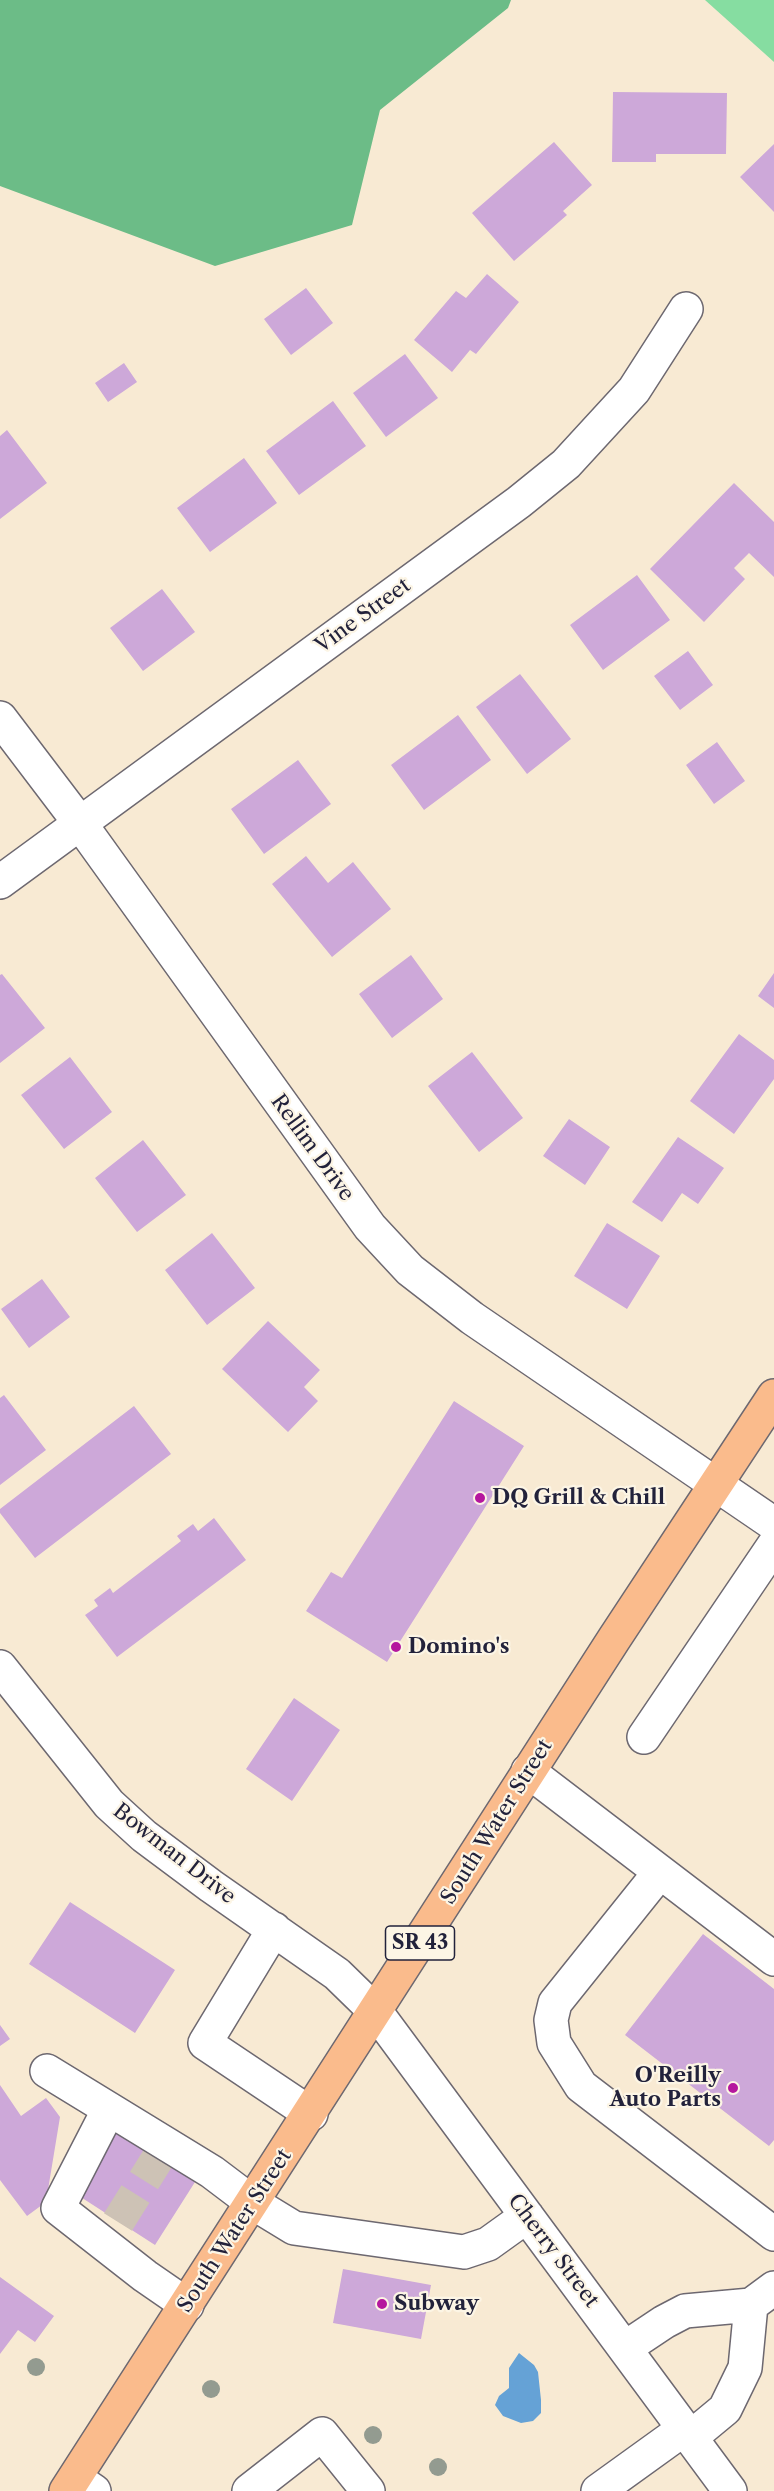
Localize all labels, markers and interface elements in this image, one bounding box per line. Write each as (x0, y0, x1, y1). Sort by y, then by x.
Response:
street label: Vine Street (310, 573, 416, 659)
street label: Rellim Drive (265, 1090, 359, 1206)
place label: DQ Grill & Chill (492, 1485, 665, 1511)
marker: DQ Grill & Chill (473, 1491, 487, 1505)
place label: Domino's (408, 1634, 510, 1660)
marker: Domino's (389, 1640, 403, 1654)
street label: South Water Street (436, 1735, 558, 1909)
street label: Bowman Drive (108, 1798, 240, 1910)
road number: SR 43 (386, 1926, 454, 1960)
place label: O'Reilly Auto Parts (610, 2063, 721, 2113)
marker: O'Reilly Auto Parts (726, 2081, 740, 2095)
street label: South Water Street (173, 2145, 297, 2317)
street label: Cherry Street (502, 2189, 604, 2313)
place label: Subway (394, 2291, 479, 2317)
marker: Subway (375, 2297, 389, 2311)

